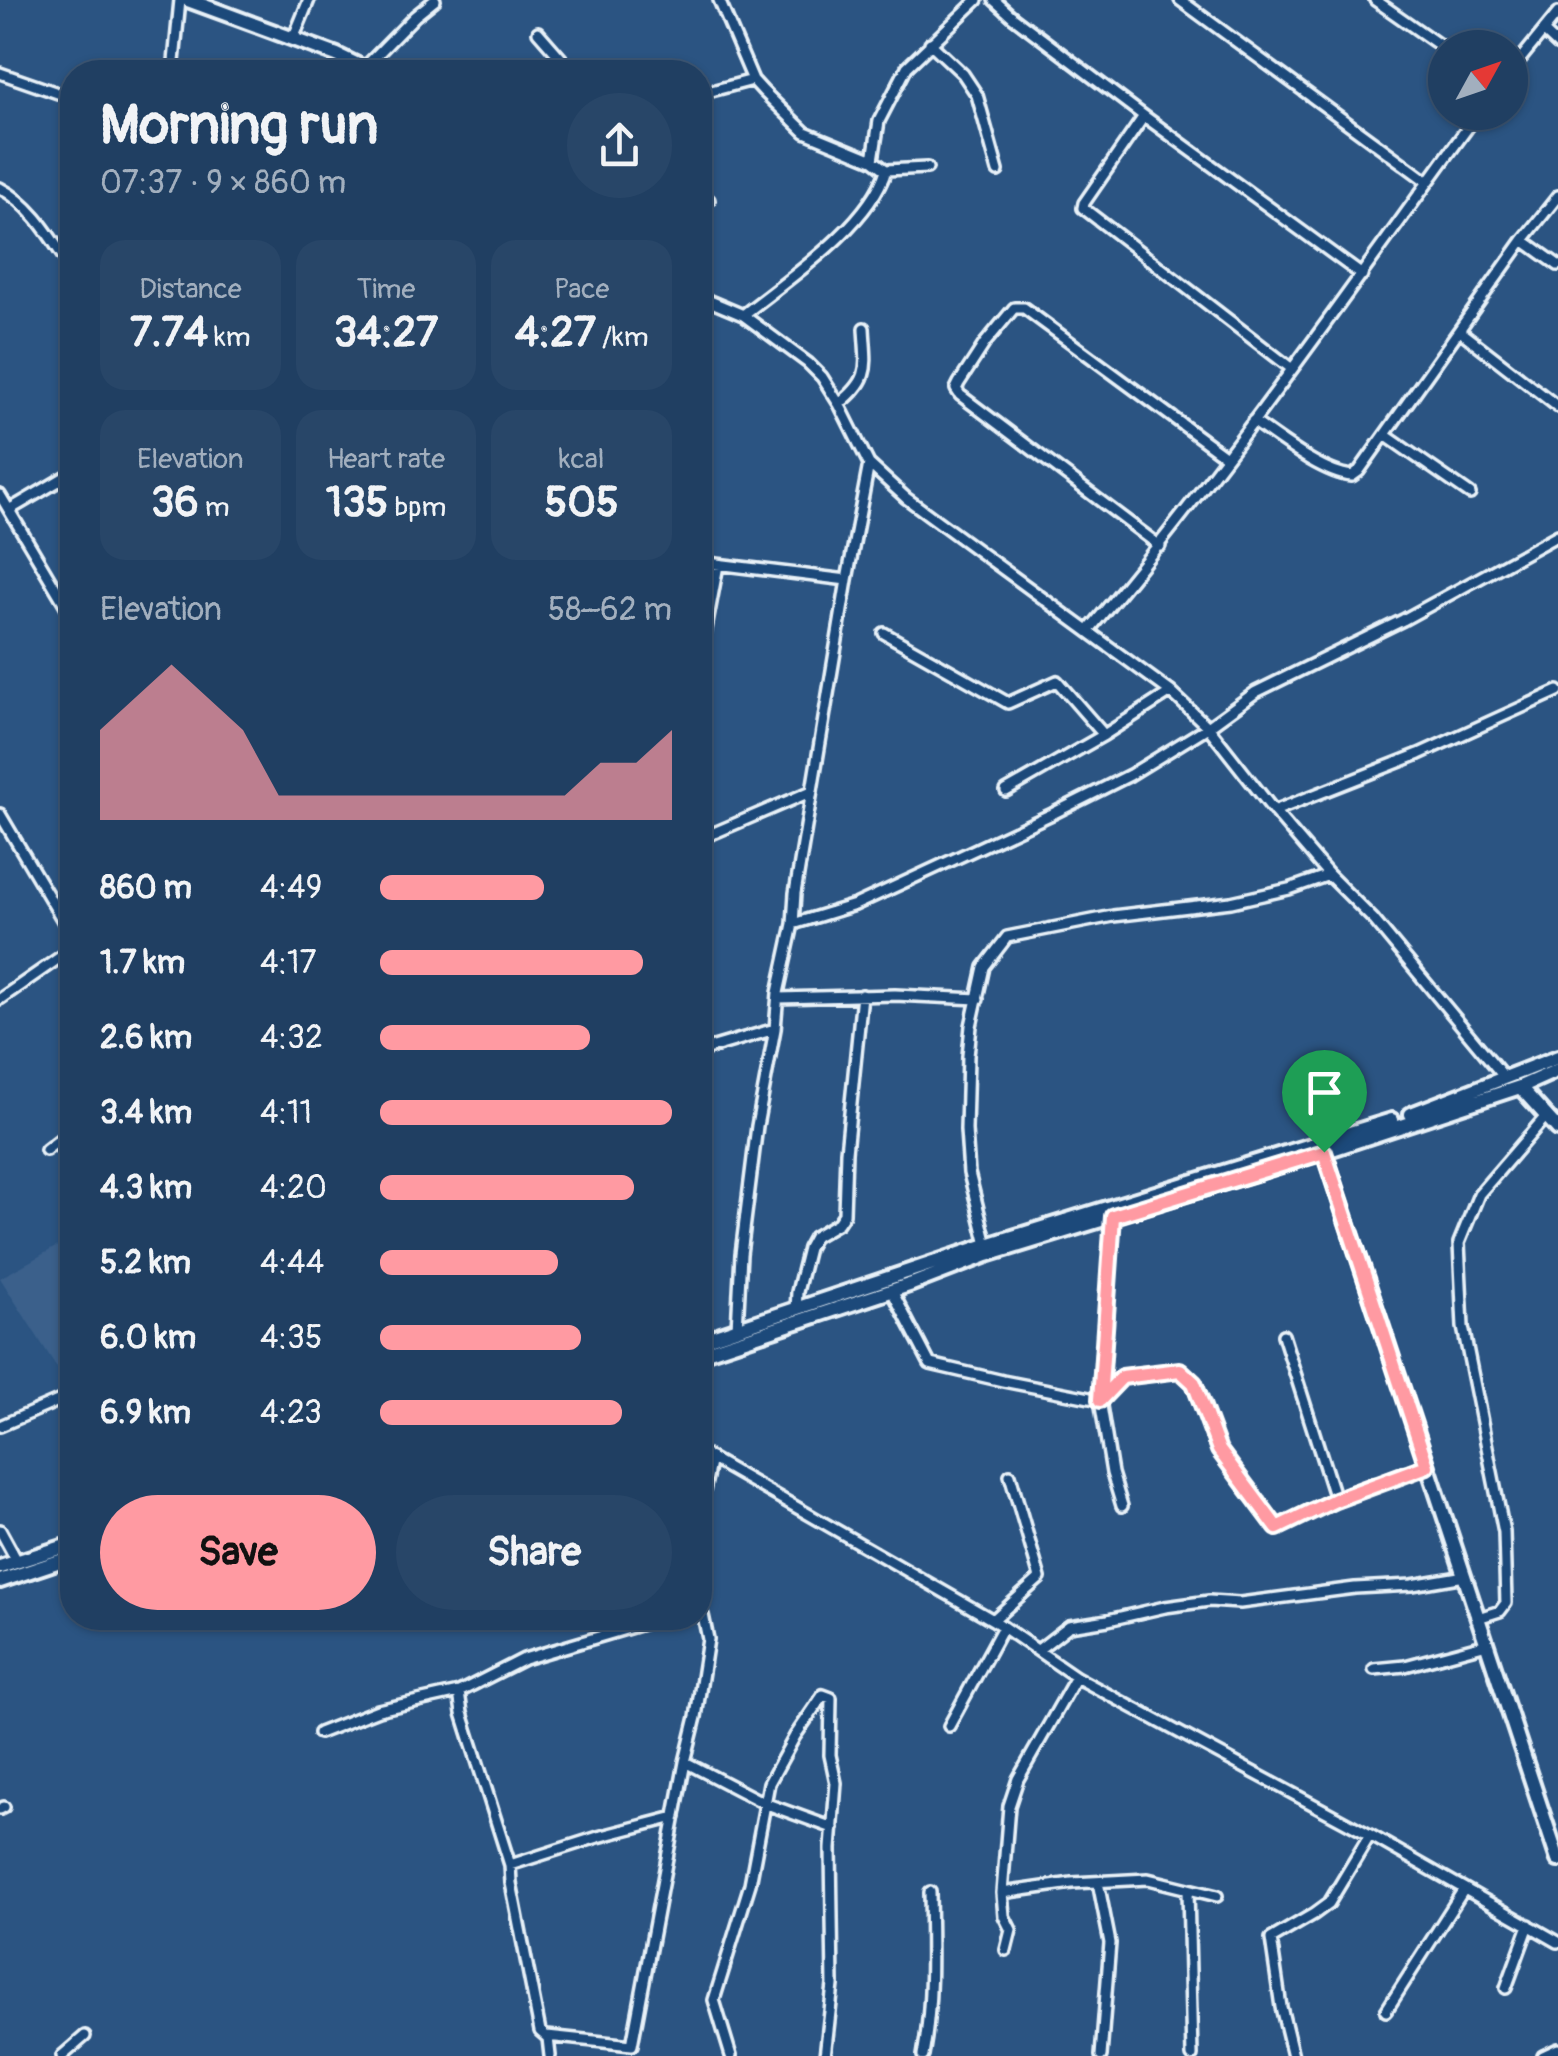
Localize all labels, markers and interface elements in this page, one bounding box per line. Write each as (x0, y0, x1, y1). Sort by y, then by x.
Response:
north arrow (1428, 30, 1528, 130)
map controls (1428, 30, 1528, 130)
text: Morning run (100, 91, 378, 160)
button: share (567, 93, 672, 198)
text: 07:37 · 9 × 860 m (100, 163, 346, 203)
text: Distance (139, 272, 242, 307)
text: Time (357, 272, 415, 307)
text: Pace (554, 272, 609, 307)
text: 7.74 (130, 307, 208, 359)
text: 34:27 (334, 307, 438, 359)
text: 4:27 (515, 307, 596, 359)
text: km (208, 320, 251, 355)
text: /km (596, 320, 649, 355)
text: Elevation (137, 442, 244, 477)
text: Heart rate (327, 442, 445, 477)
text: kcal (559, 442, 604, 477)
text: 36 (151, 477, 199, 529)
text: 135 (326, 477, 388, 529)
text: 505 (545, 477, 619, 529)
text: m (199, 490, 230, 525)
text: bpm (388, 490, 446, 525)
text: Elevation (100, 590, 222, 630)
text: 58–62 m (548, 590, 672, 630)
text: 860 m (100, 868, 192, 908)
text: 4:49 (260, 868, 322, 908)
text: 1.7 km (100, 943, 185, 983)
text: 4:17 (260, 943, 317, 983)
text: 2.6 km (100, 1018, 192, 1058)
text: 4:32 (260, 1018, 323, 1058)
pin (1282, 1050, 1367, 1153)
icon: arrive (1297, 1065, 1352, 1120)
text: 3.4 km (100, 1093, 192, 1133)
text: 4:11 (260, 1093, 312, 1133)
text: 4.3 km (100, 1168, 192, 1208)
text: 4:20 (260, 1168, 327, 1208)
text: 5.2 km (100, 1243, 191, 1283)
text: 4:44 (260, 1243, 324, 1283)
text: 6.0 km (100, 1318, 196, 1358)
text: 4:35 (260, 1318, 322, 1358)
text: 6.9 km (100, 1393, 191, 1433)
text: 4:23 (260, 1393, 322, 1433)
button: Save (100, 1495, 376, 1610)
button: Share (396, 1495, 672, 1610)

